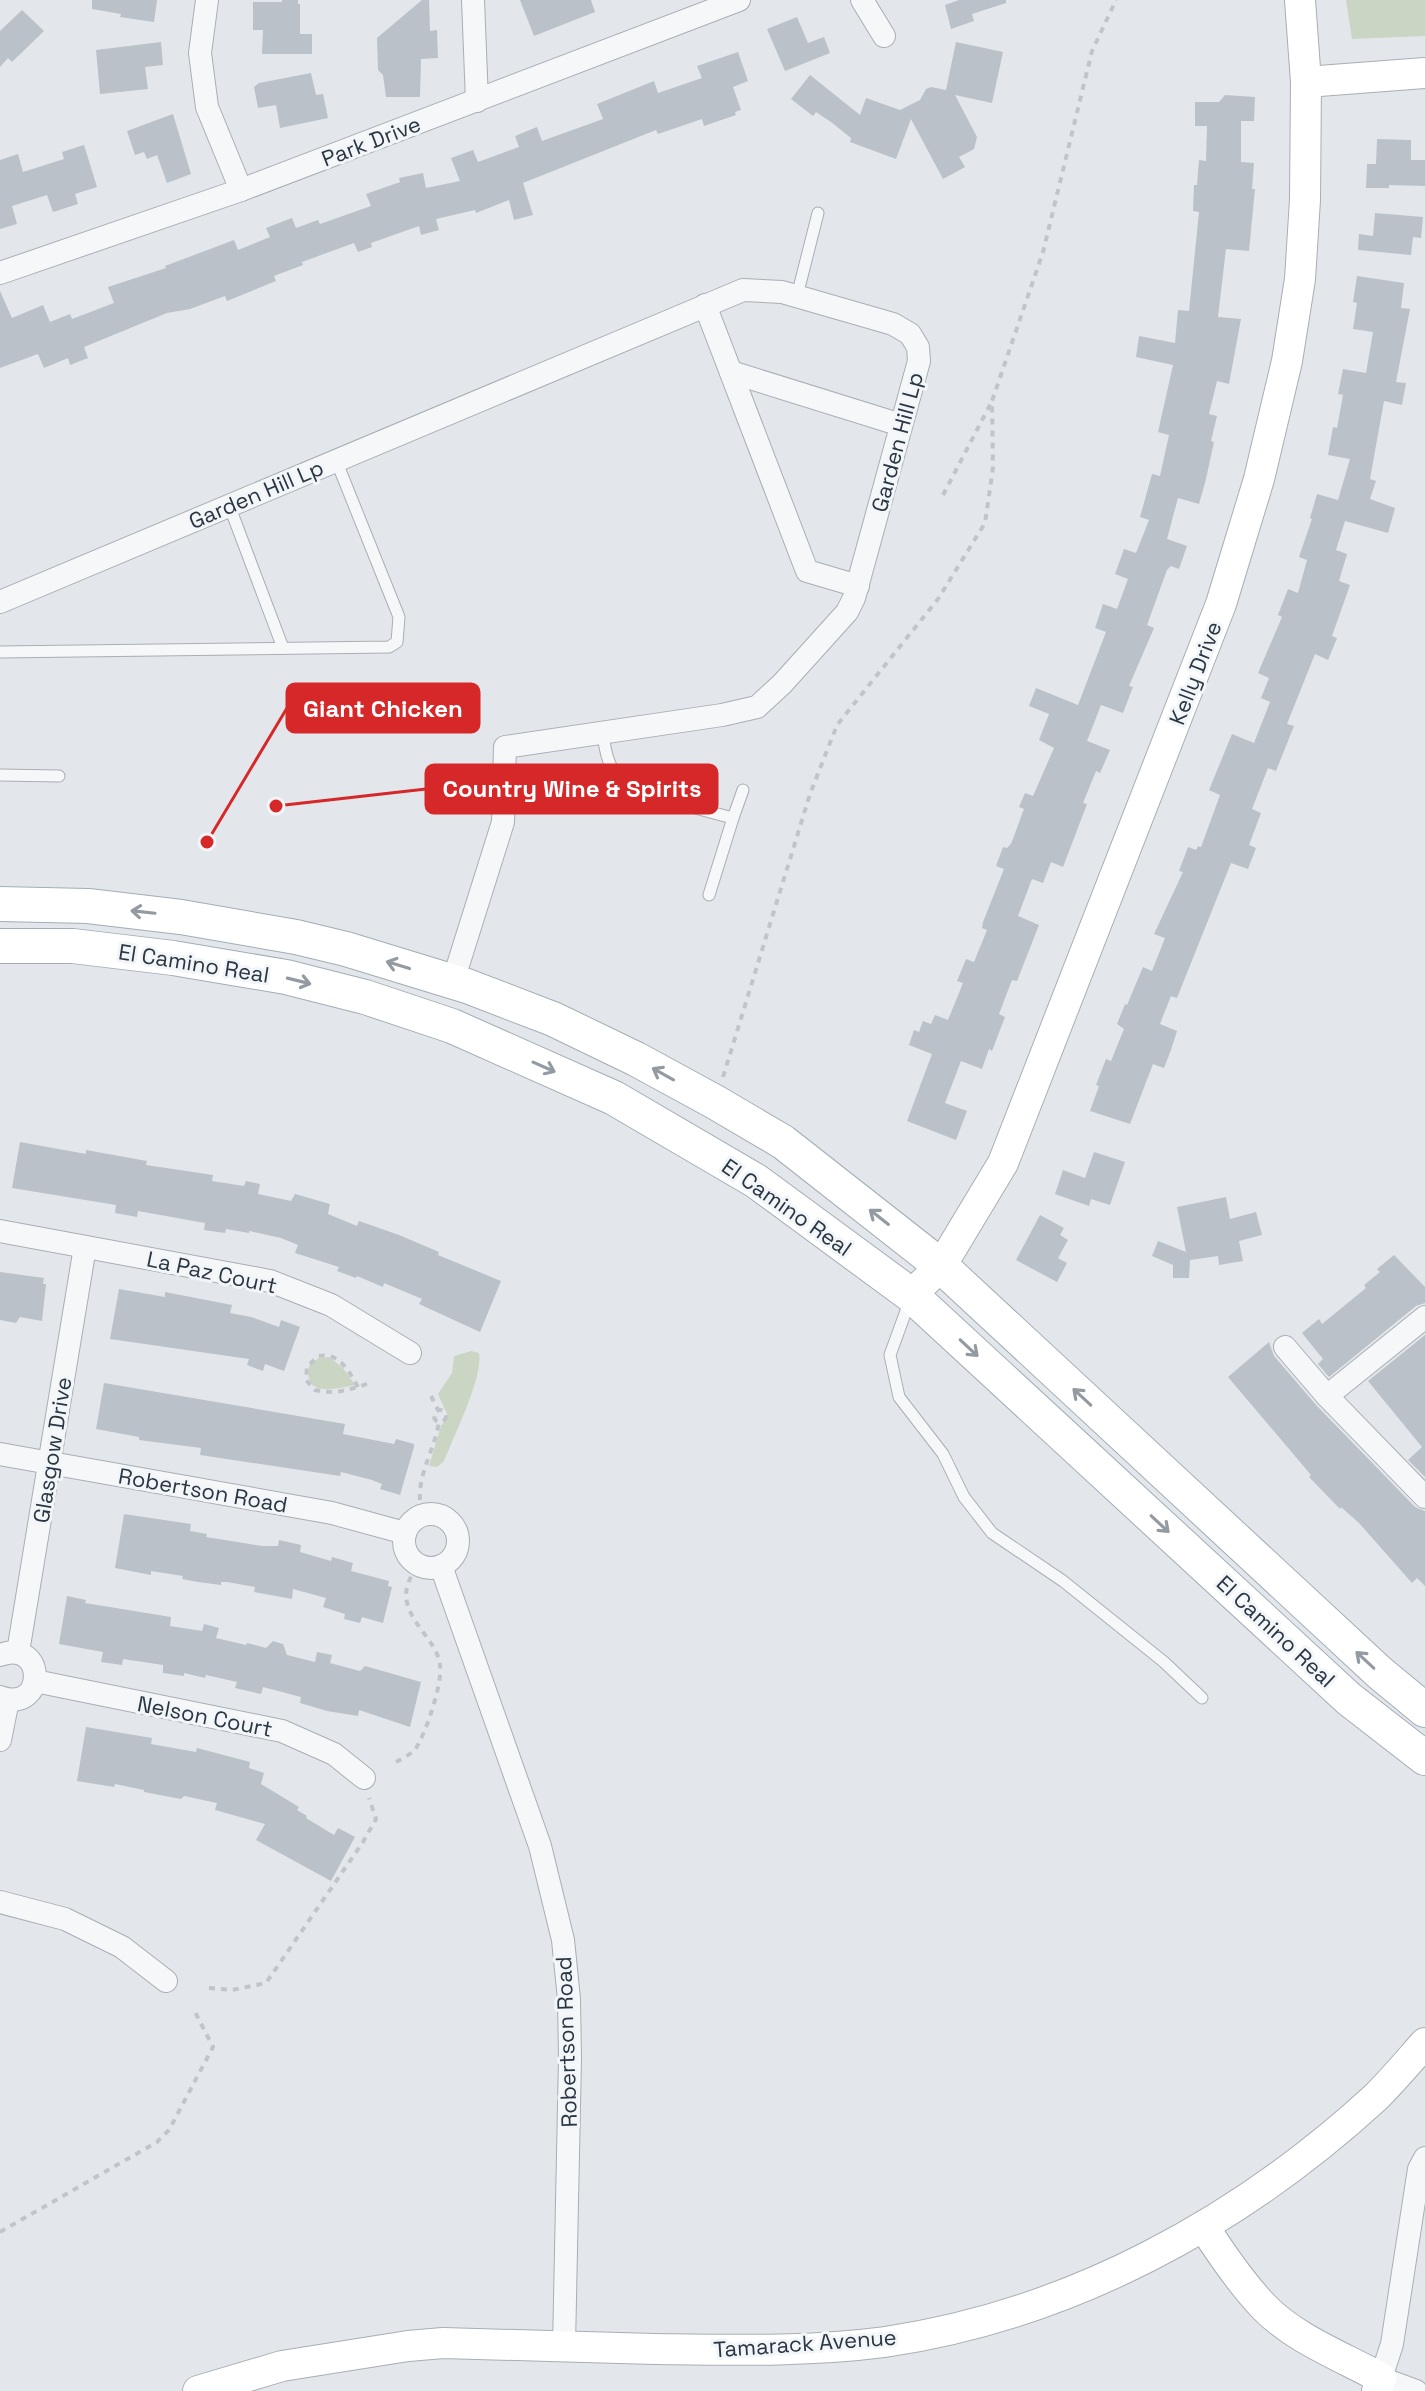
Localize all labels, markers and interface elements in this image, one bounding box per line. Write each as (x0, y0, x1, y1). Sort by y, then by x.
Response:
street label: Park Drive (317, 109, 425, 173)
street label: Garden Hill Lp (865, 369, 929, 515)
street label: Garden Hill Lp (184, 453, 328, 535)
street label: Kelly Drive (1162, 617, 1228, 729)
callout: Giant Chicken (287, 684, 479, 732)
text: Giant Chicken (303, 693, 463, 724)
callout: Country Wine & Spirits (426, 765, 717, 813)
text: Country Wine & Spirits (442, 773, 702, 804)
one-way arrow (130, 905, 157, 920)
street label: El Camino Real (117, 937, 271, 989)
one-way arrow (385, 956, 410, 971)
one-way arrow (286, 974, 312, 989)
one-way arrow (531, 1060, 556, 1075)
one-way arrow (652, 1065, 676, 1081)
street label: El Camino Real (717, 1152, 857, 1262)
one-way arrow (869, 1209, 890, 1226)
street label: La Paz Court (144, 1245, 280, 1299)
one-way arrow (958, 1339, 978, 1357)
street label: Glasgow Drive (27, 1375, 77, 1525)
one-way arrow (1072, 1388, 1092, 1406)
street label: Robertson Road (116, 1461, 290, 1519)
one-way arrow (1150, 1515, 1170, 1534)
street label: El Camino Real (1211, 1569, 1341, 1693)
one-way arrow (1355, 1650, 1375, 1669)
street label: Nelson Court (135, 1689, 275, 1743)
street label: Robertson Road (549, 1956, 583, 2128)
street label: Tamarack Avenue (712, 2323, 898, 2363)

